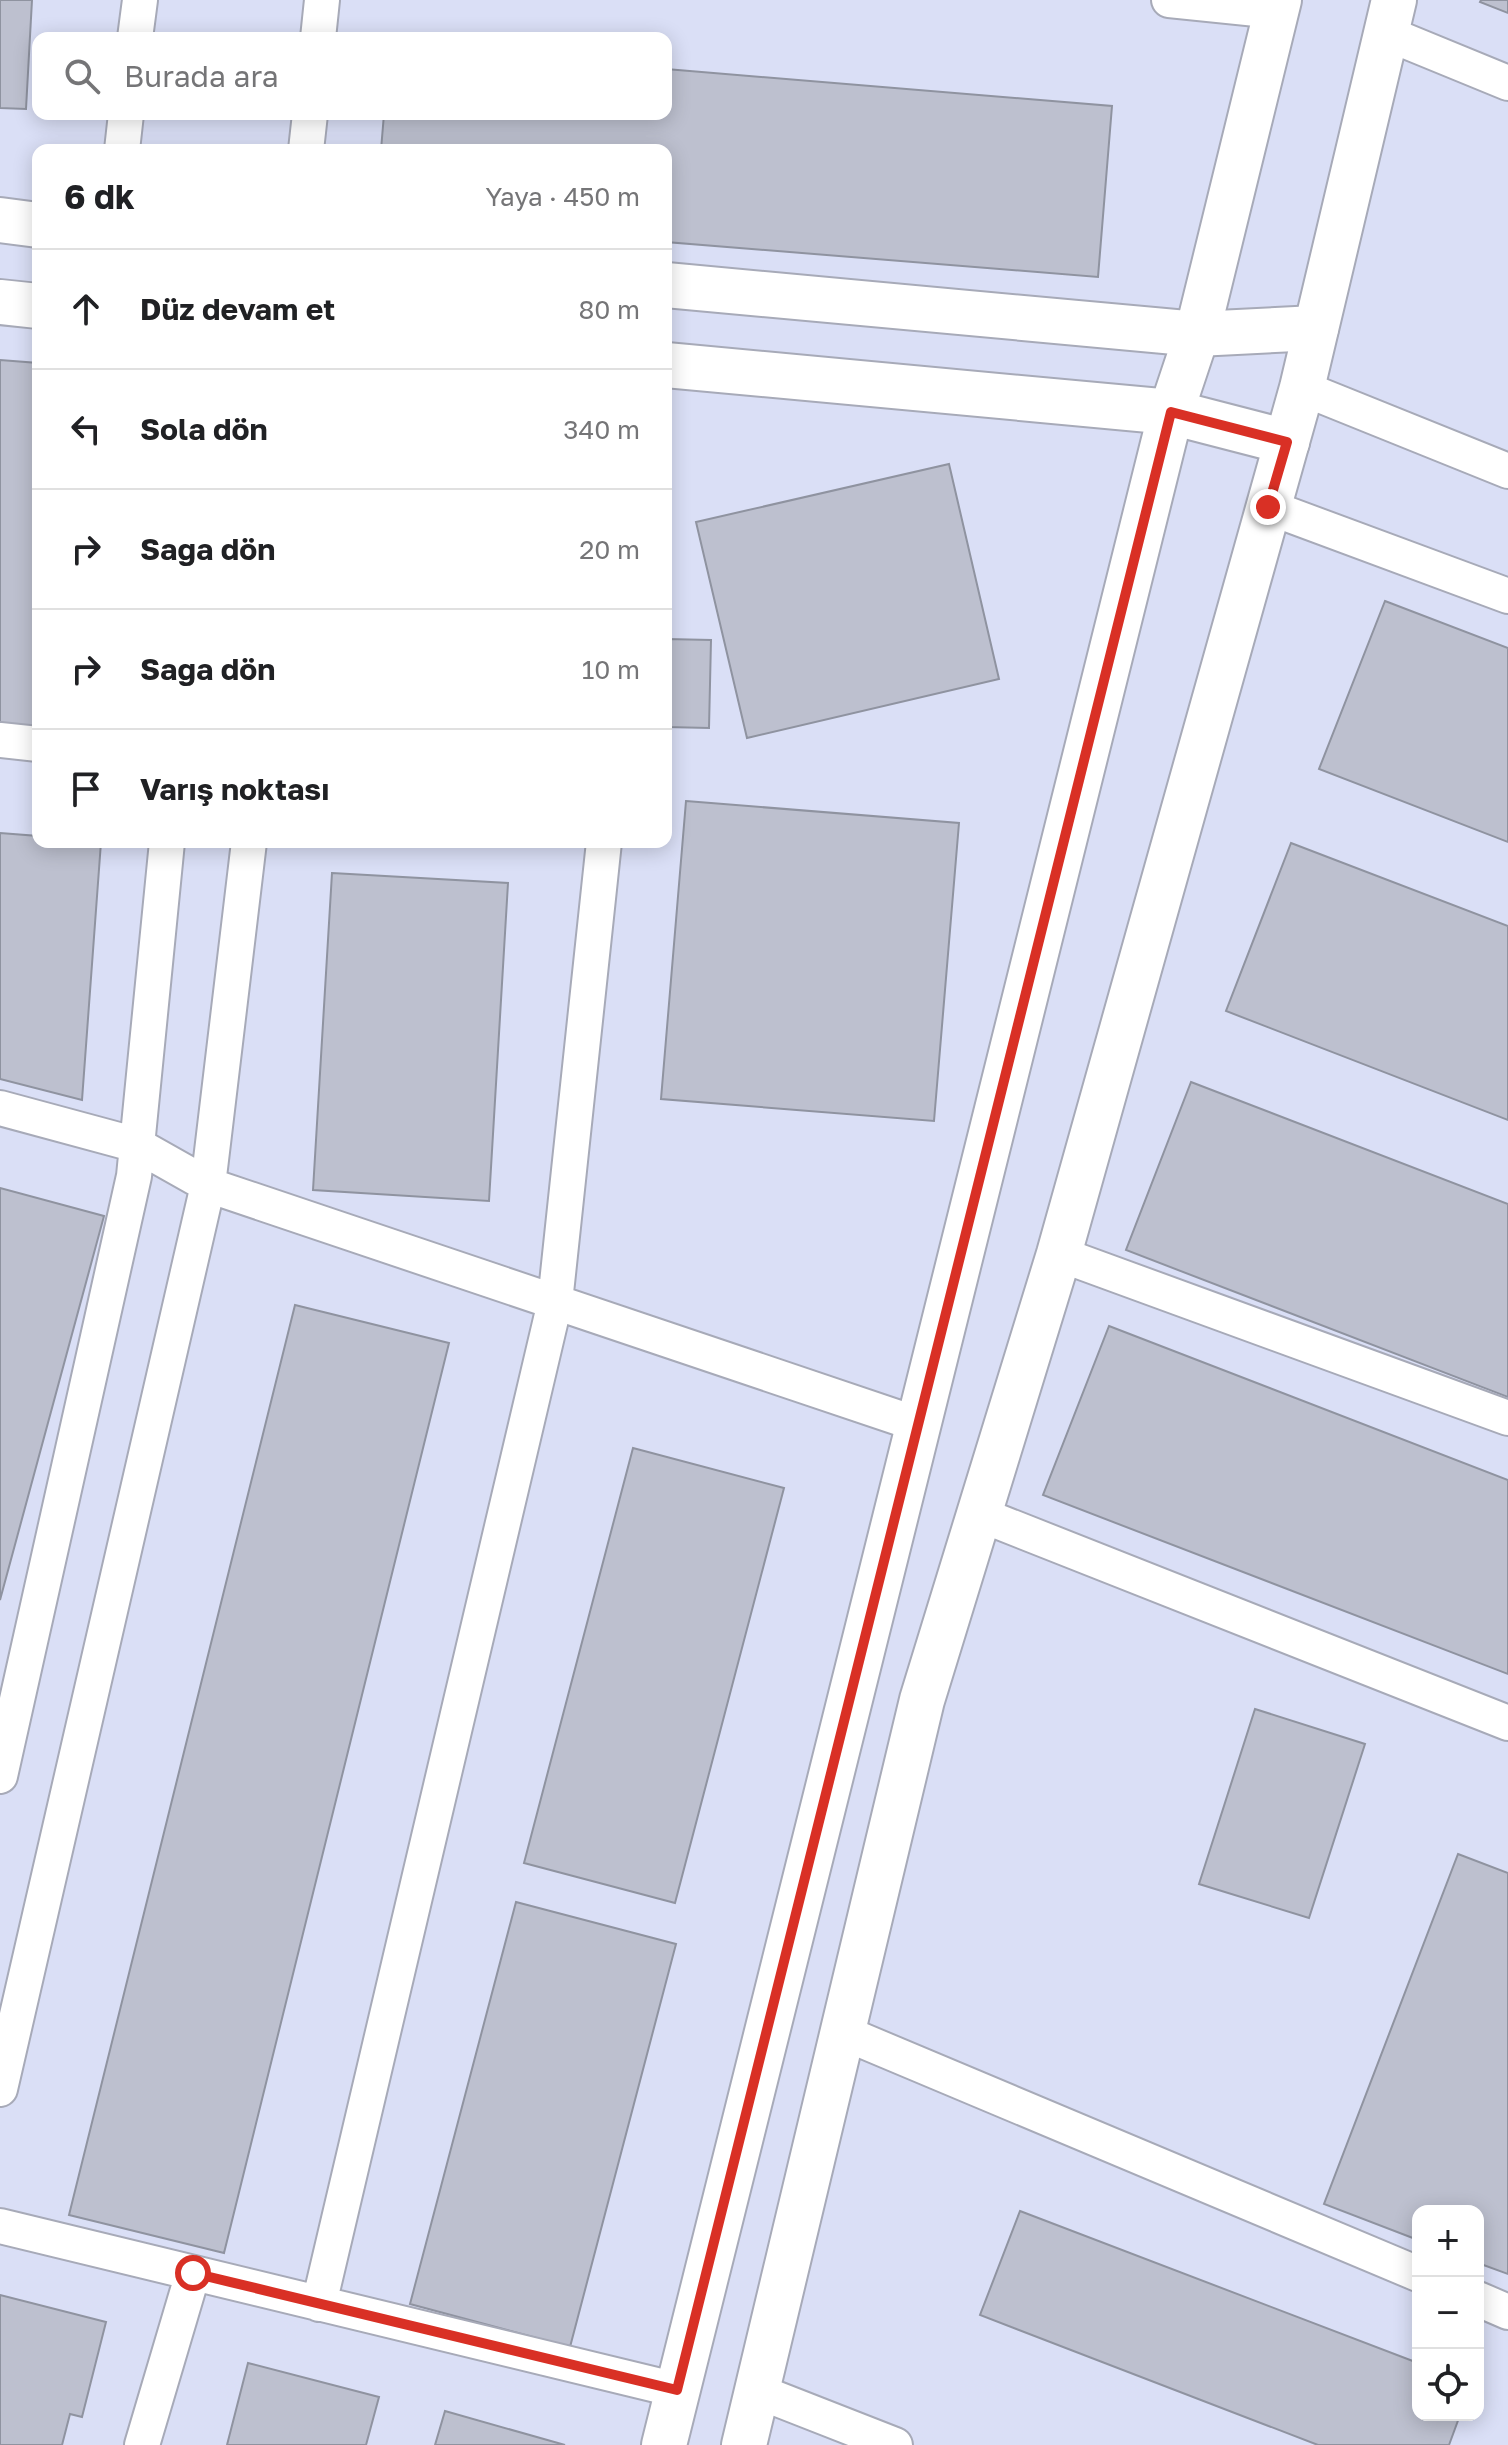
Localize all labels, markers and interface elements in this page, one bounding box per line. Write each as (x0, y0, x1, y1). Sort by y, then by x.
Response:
search box (32, 32, 672, 120)
icon: search (60, 54, 104, 98)
text: Burada ara (124, 58, 279, 94)
text: 6 dk (64, 176, 135, 216)
text: Yaya · 450 m (485, 181, 640, 212)
icon: ahead (64, 287, 108, 331)
text: Düz devam et (140, 291, 335, 327)
text: 80 m (579, 294, 640, 325)
icon: left (64, 407, 108, 451)
text: Sola dön (140, 411, 268, 447)
text: 340 m (563, 414, 640, 445)
route end (1250, 489, 1286, 525)
icon: right (64, 527, 108, 571)
text: Sağa dön (140, 531, 275, 567)
text: 20 m (579, 534, 640, 565)
icon: right (64, 647, 108, 691)
text: Sağa dön (140, 651, 275, 687)
text: 10 m (582, 654, 640, 685)
icon: arrive (64, 767, 108, 811)
text: Varış noktası (140, 771, 329, 807)
map controls (1412, 2205, 1484, 2421)
button: + (1412, 2205, 1484, 2277)
route start (175, 2255, 211, 2291)
button: − (1412, 2277, 1484, 2349)
button: locate (1412, 2349, 1484, 2421)

